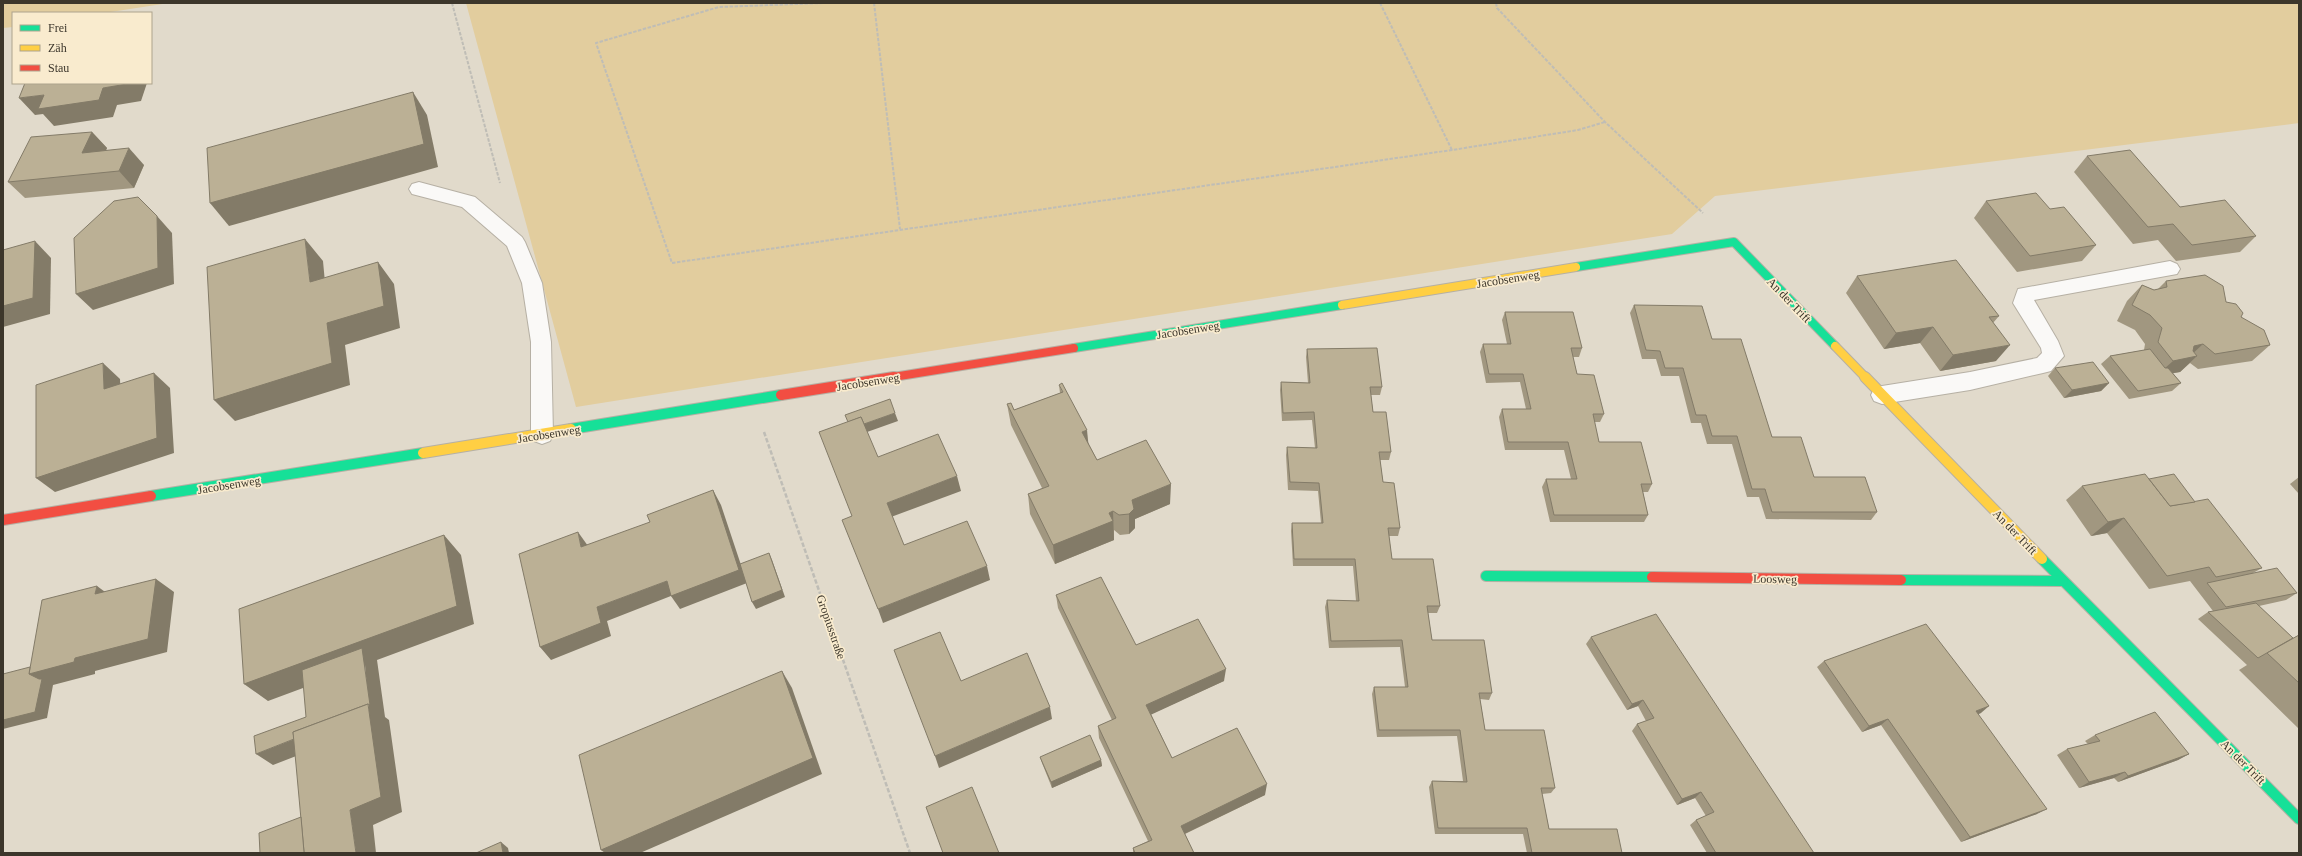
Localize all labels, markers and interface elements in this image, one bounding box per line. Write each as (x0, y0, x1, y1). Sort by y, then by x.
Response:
legend (12, 12, 152, 84)
text: Frei (48, 21, 68, 35)
text: Zäh (48, 41, 67, 55)
text: Stau (48, 61, 69, 75)
street label: Jacobsenweg (1476, 267, 1540, 291)
street label: An der Trift (1764, 275, 1814, 326)
street label: Jacobsenweg (1156, 318, 1220, 342)
street label: Jacobsenweg (836, 370, 900, 394)
street label: Jacobsenweg (517, 422, 581, 446)
street label: Jacobsenweg (197, 473, 261, 497)
street label: An der Trift (1990, 507, 2040, 558)
street label: Loosweg (1753, 572, 1797, 586)
street label: Gropiusstraße (813, 593, 849, 661)
street label: An der Trift (2218, 737, 2269, 788)

